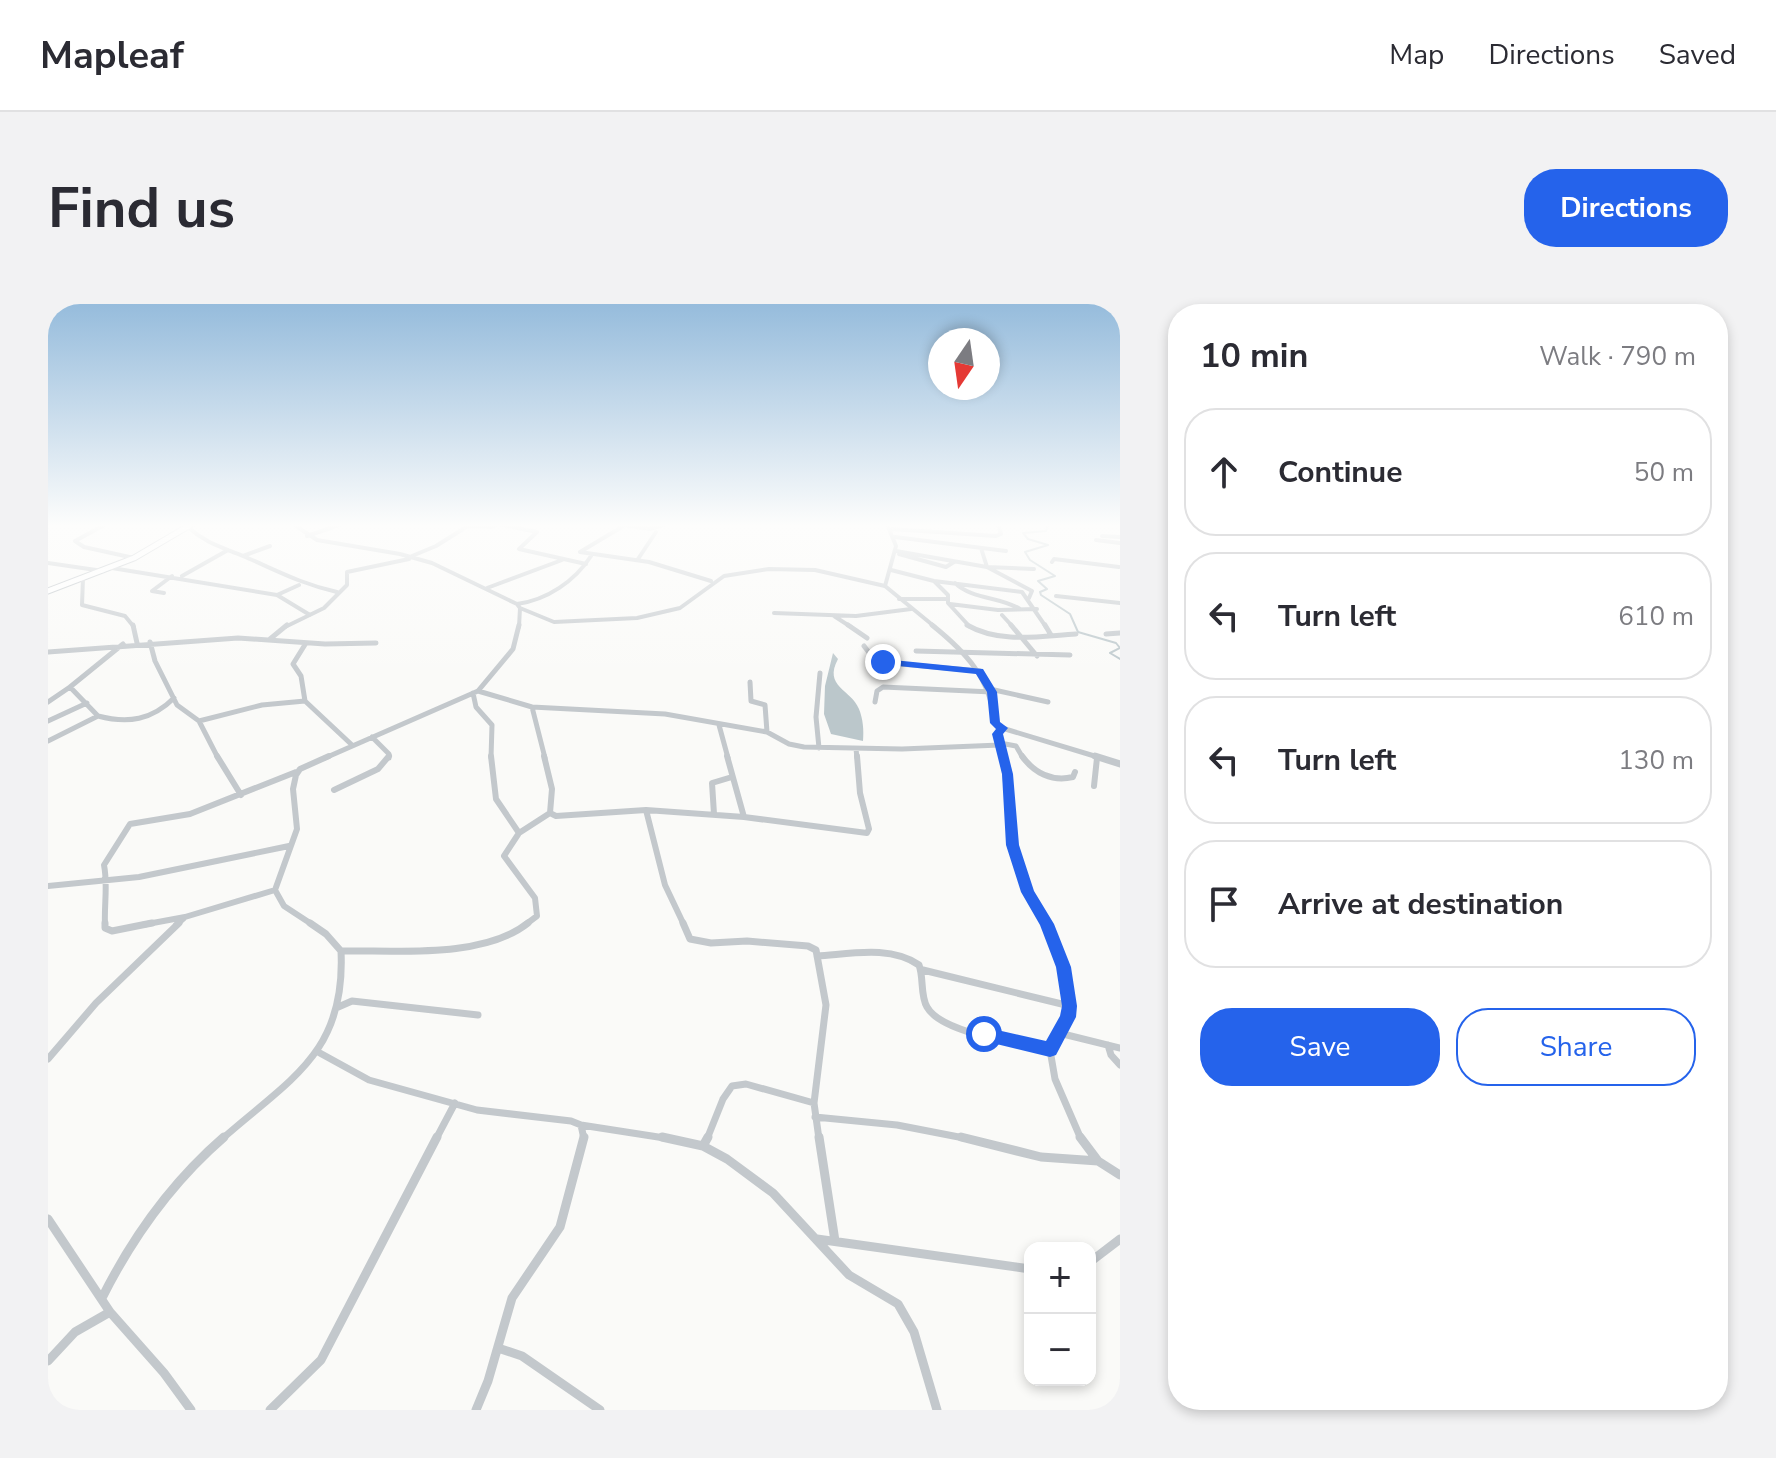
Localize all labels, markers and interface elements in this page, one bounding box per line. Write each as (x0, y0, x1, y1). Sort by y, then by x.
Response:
text: Mapleaf (40, 30, 184, 81)
text: Map (1389, 36, 1444, 74)
text: Directions (1488, 36, 1615, 74)
text: Saved (1659, 36, 1736, 74)
button: Directions (1524, 169, 1728, 247)
text: Find us (48, 170, 235, 247)
north arrow (928, 328, 1000, 400)
text: 10 min (1200, 333, 1308, 379)
text: Walk · 790 m (1539, 339, 1696, 374)
icon: ahead (1202, 450, 1246, 494)
text: Continue (1278, 452, 1403, 493)
text: 50 m (1634, 455, 1694, 490)
icon: left (1202, 594, 1246, 638)
text: Turn left (1278, 596, 1396, 637)
text: 610 m (1618, 599, 1694, 634)
route end (865, 644, 901, 680)
icon: left (1202, 738, 1246, 782)
text: Turn left (1278, 740, 1396, 781)
text: 130 m (1618, 743, 1694, 778)
icon: arrive (1202, 882, 1246, 926)
text: Arrive at destination (1278, 884, 1563, 925)
button: Save (1200, 1008, 1440, 1086)
button: Share (1456, 1008, 1696, 1086)
route start (966, 1016, 1002, 1052)
map controls (1024, 1242, 1096, 1386)
button: + (1024, 1242, 1096, 1314)
button: − (1024, 1314, 1096, 1386)

